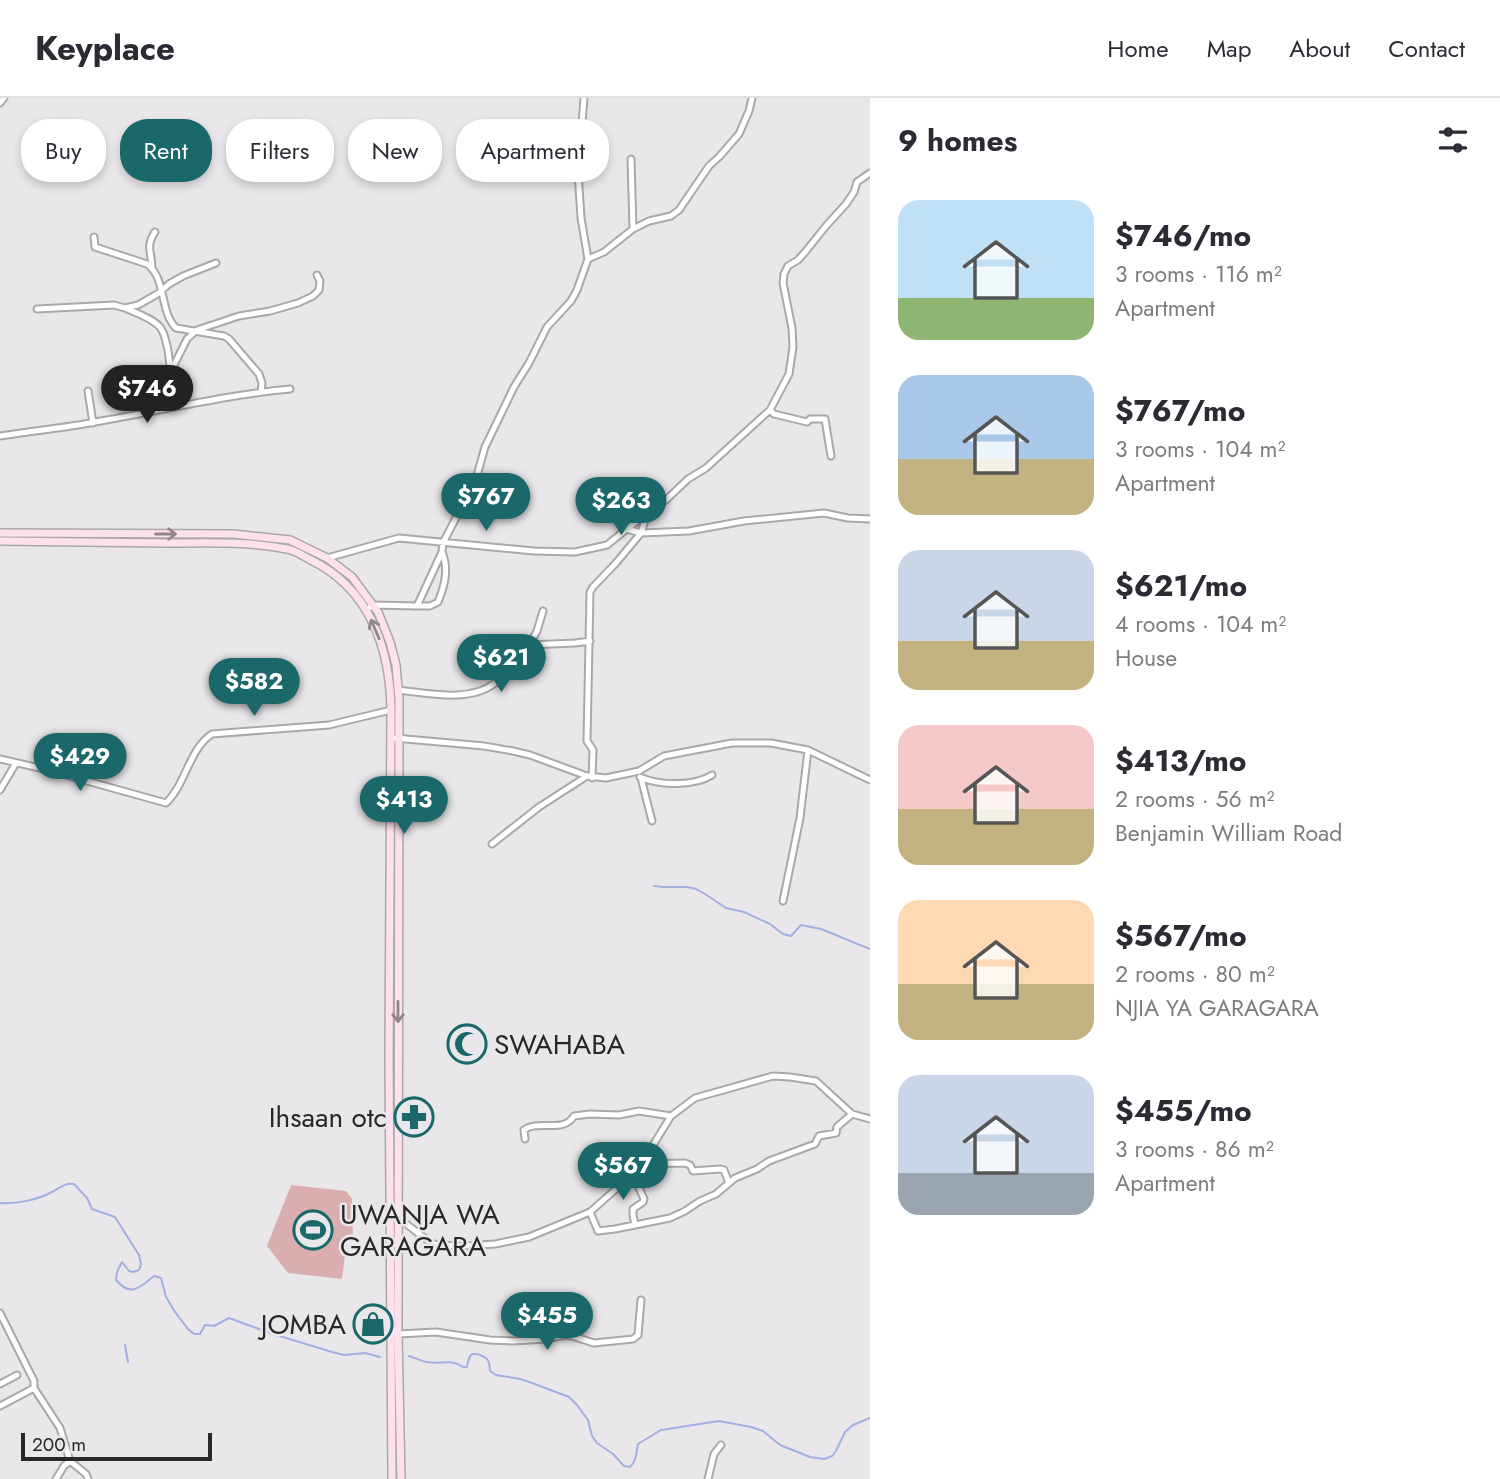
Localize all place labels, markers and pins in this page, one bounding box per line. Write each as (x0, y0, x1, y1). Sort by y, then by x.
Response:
pin: $746 (106, 366, 188, 425)
pin: $767 (445, 474, 527, 533)
pin: $263 (580, 478, 662, 537)
pin: $621 (460, 634, 542, 694)
pin: $582 (213, 658, 295, 718)
pin: $429 (39, 734, 121, 793)
pin: $413 (363, 776, 445, 836)
mosque icon: SWAHABA (446, 1023, 488, 1065)
place label: SWAHABA (494, 1024, 625, 1065)
pharmacy icon: Ihsaan otc (393, 1096, 435, 1138)
place label: Ihsaan otc (269, 1097, 387, 1138)
pin: $567 (582, 1142, 664, 1202)
place label: UWANJA WA GARAGARA (340, 1194, 500, 1267)
sports icon: UWANJA WA GARAGARA (292, 1209, 334, 1251)
pin: $455 (506, 1292, 588, 1352)
shop icon: JOMBA (352, 1303, 394, 1345)
place label: JOMBA (257, 1304, 347, 1345)

